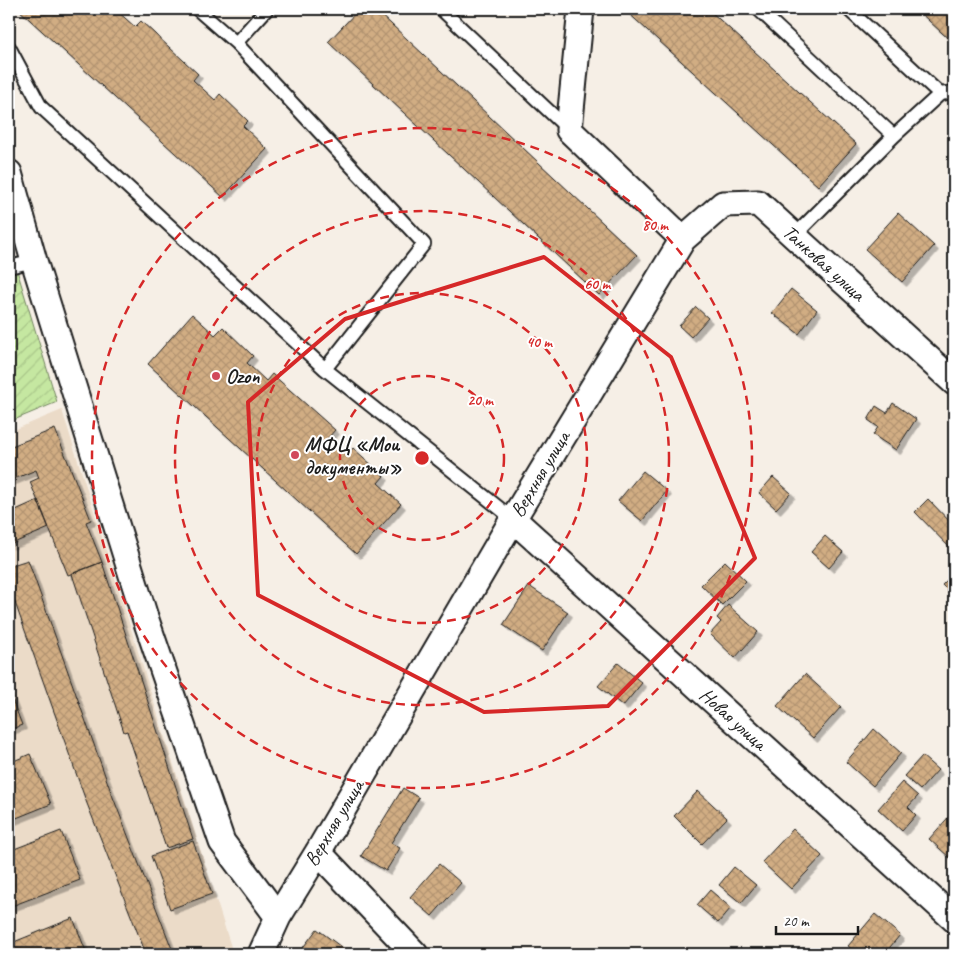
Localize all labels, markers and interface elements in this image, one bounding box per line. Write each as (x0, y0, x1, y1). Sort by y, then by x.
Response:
text: 80 m (642, 216, 669, 235)
street label: Танковая улица (778, 219, 871, 307)
text: 60 m (584, 275, 611, 294)
text: 40 m (526, 333, 553, 352)
place label: Ozon (226, 364, 260, 389)
marker: Ozon (210, 370, 222, 382)
text: 20 m (467, 391, 494, 410)
street label: Верхняя улица (505, 425, 576, 521)
place label: МФЦ «Мои документы» (305, 432, 403, 481)
marker: МФЦ «Мои документы» (289, 449, 301, 461)
centre of rings (413, 449, 431, 467)
street label: Новая улица (694, 682, 773, 757)
street label: Верхняя улица (299, 774, 370, 870)
scale bar (776, 903, 858, 935)
text: 20 m (783, 912, 810, 931)

